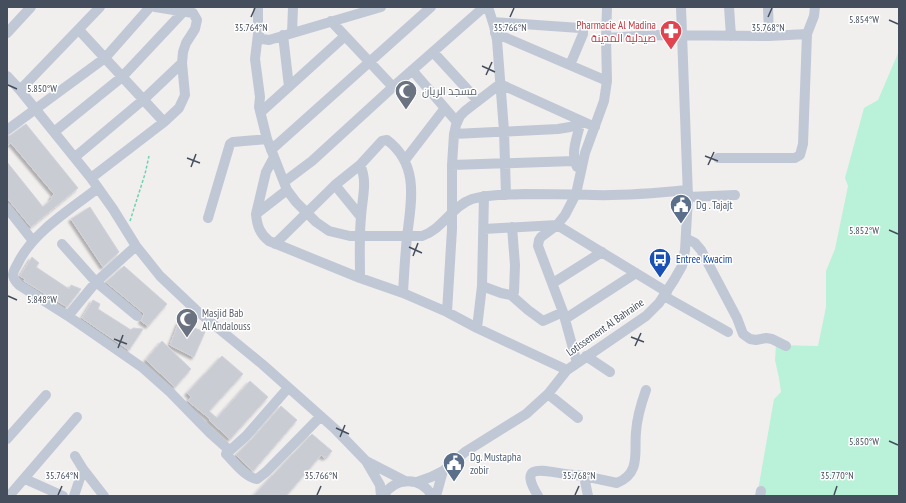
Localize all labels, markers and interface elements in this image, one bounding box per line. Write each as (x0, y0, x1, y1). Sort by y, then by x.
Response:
text: 5.854°W (849, 13, 879, 26)
place label: Pharmacie Al Madina صيدلية المدينة (576, 18, 656, 45)
pharmacy icon: Pharmacie Al Madina صيدلية المدينة (658, 18, 684, 51)
text: 35.764°N (234, 21, 268, 34)
text: 35.766°N (493, 21, 527, 34)
text: 35.768°N (751, 21, 785, 34)
mosque icon: مسجد الريان (393, 78, 419, 111)
text: 5.850°W (27, 82, 57, 95)
place label: مسجد الريان (422, 84, 477, 98)
public building icon: Dg . Tajajt (668, 192, 694, 225)
place label: Dg . Tajajt (696, 198, 732, 212)
text: 5.852°W (849, 224, 879, 237)
bus stop icon: Entree Kwacim (647, 246, 673, 279)
place label: Entree Kwacim (676, 252, 732, 266)
text: 5.848°W (27, 293, 57, 306)
street label: Lotissement Al Bahraine (564, 295, 647, 359)
mosque icon: Masjid Bab Al Andalouss (174, 306, 200, 339)
place label: Masjid Bab Al Andalouss (202, 306, 251, 333)
text: 5.850°W (849, 435, 879, 448)
public building icon: Dg. Mustapha zobir (441, 450, 467, 483)
place label: Dg. Mustapha zobir (470, 450, 521, 477)
text: 35.764°N (45, 469, 79, 482)
text: 35.766°N (304, 469, 338, 482)
text: 35.768°N (562, 469, 596, 482)
text: 35.770°N (820, 469, 854, 482)

